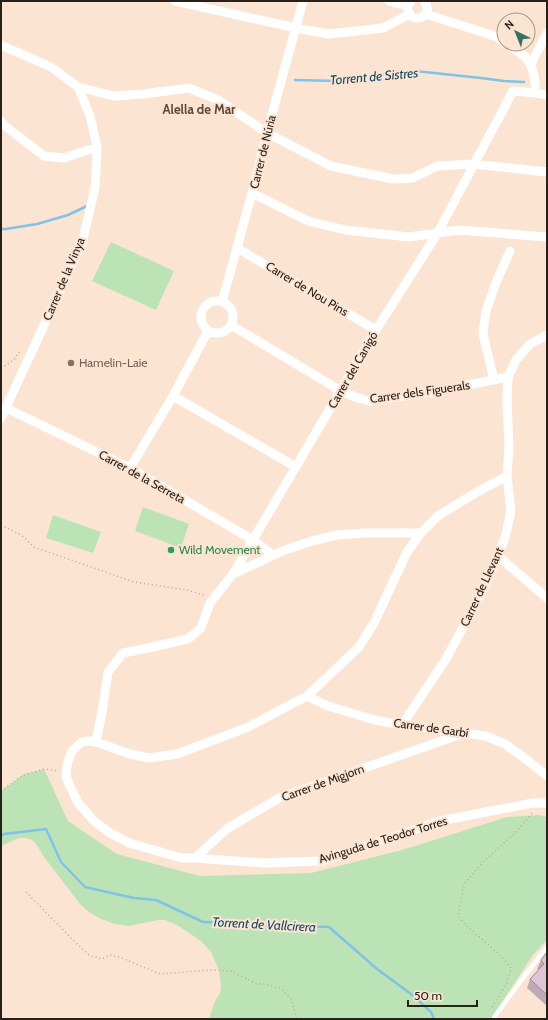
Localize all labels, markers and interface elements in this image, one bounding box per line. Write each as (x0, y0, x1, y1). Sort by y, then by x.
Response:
north arrow (496, 12, 536, 52)
text: N (502, 17, 517, 32)
water label: Torrent de Sistres (329, 64, 419, 88)
district label: Alella de Mar (163, 101, 236, 117)
street label: Carrer de Núria (246, 113, 279, 190)
street label: Carrer de la Vinya (39, 235, 88, 323)
street label: Carrer de Nou Pins (263, 258, 351, 319)
street label: Carrer del Canigó (324, 328, 381, 411)
place label: Hamelin-Laie (79, 355, 147, 370)
marker: Hamelin-Laie (66, 358, 76, 368)
street label: Carrer dels Figuerals (369, 377, 471, 406)
street label: Carrer de la Serreta (96, 447, 188, 507)
place label: Wild Movement (179, 542, 260, 557)
marker: Wild Movement (166, 545, 176, 555)
street label: Carrer de Llevant (457, 545, 506, 629)
street label: Carrer de Garbí (393, 715, 470, 740)
street label: Carrer de Migjorn (280, 761, 366, 804)
street label: Avinguda de Teodor Torres (317, 813, 449, 866)
water label: Torrent de Vallcirera (212, 913, 316, 935)
scale bar (408, 982, 477, 1008)
text: 50 m (414, 988, 442, 1003)

